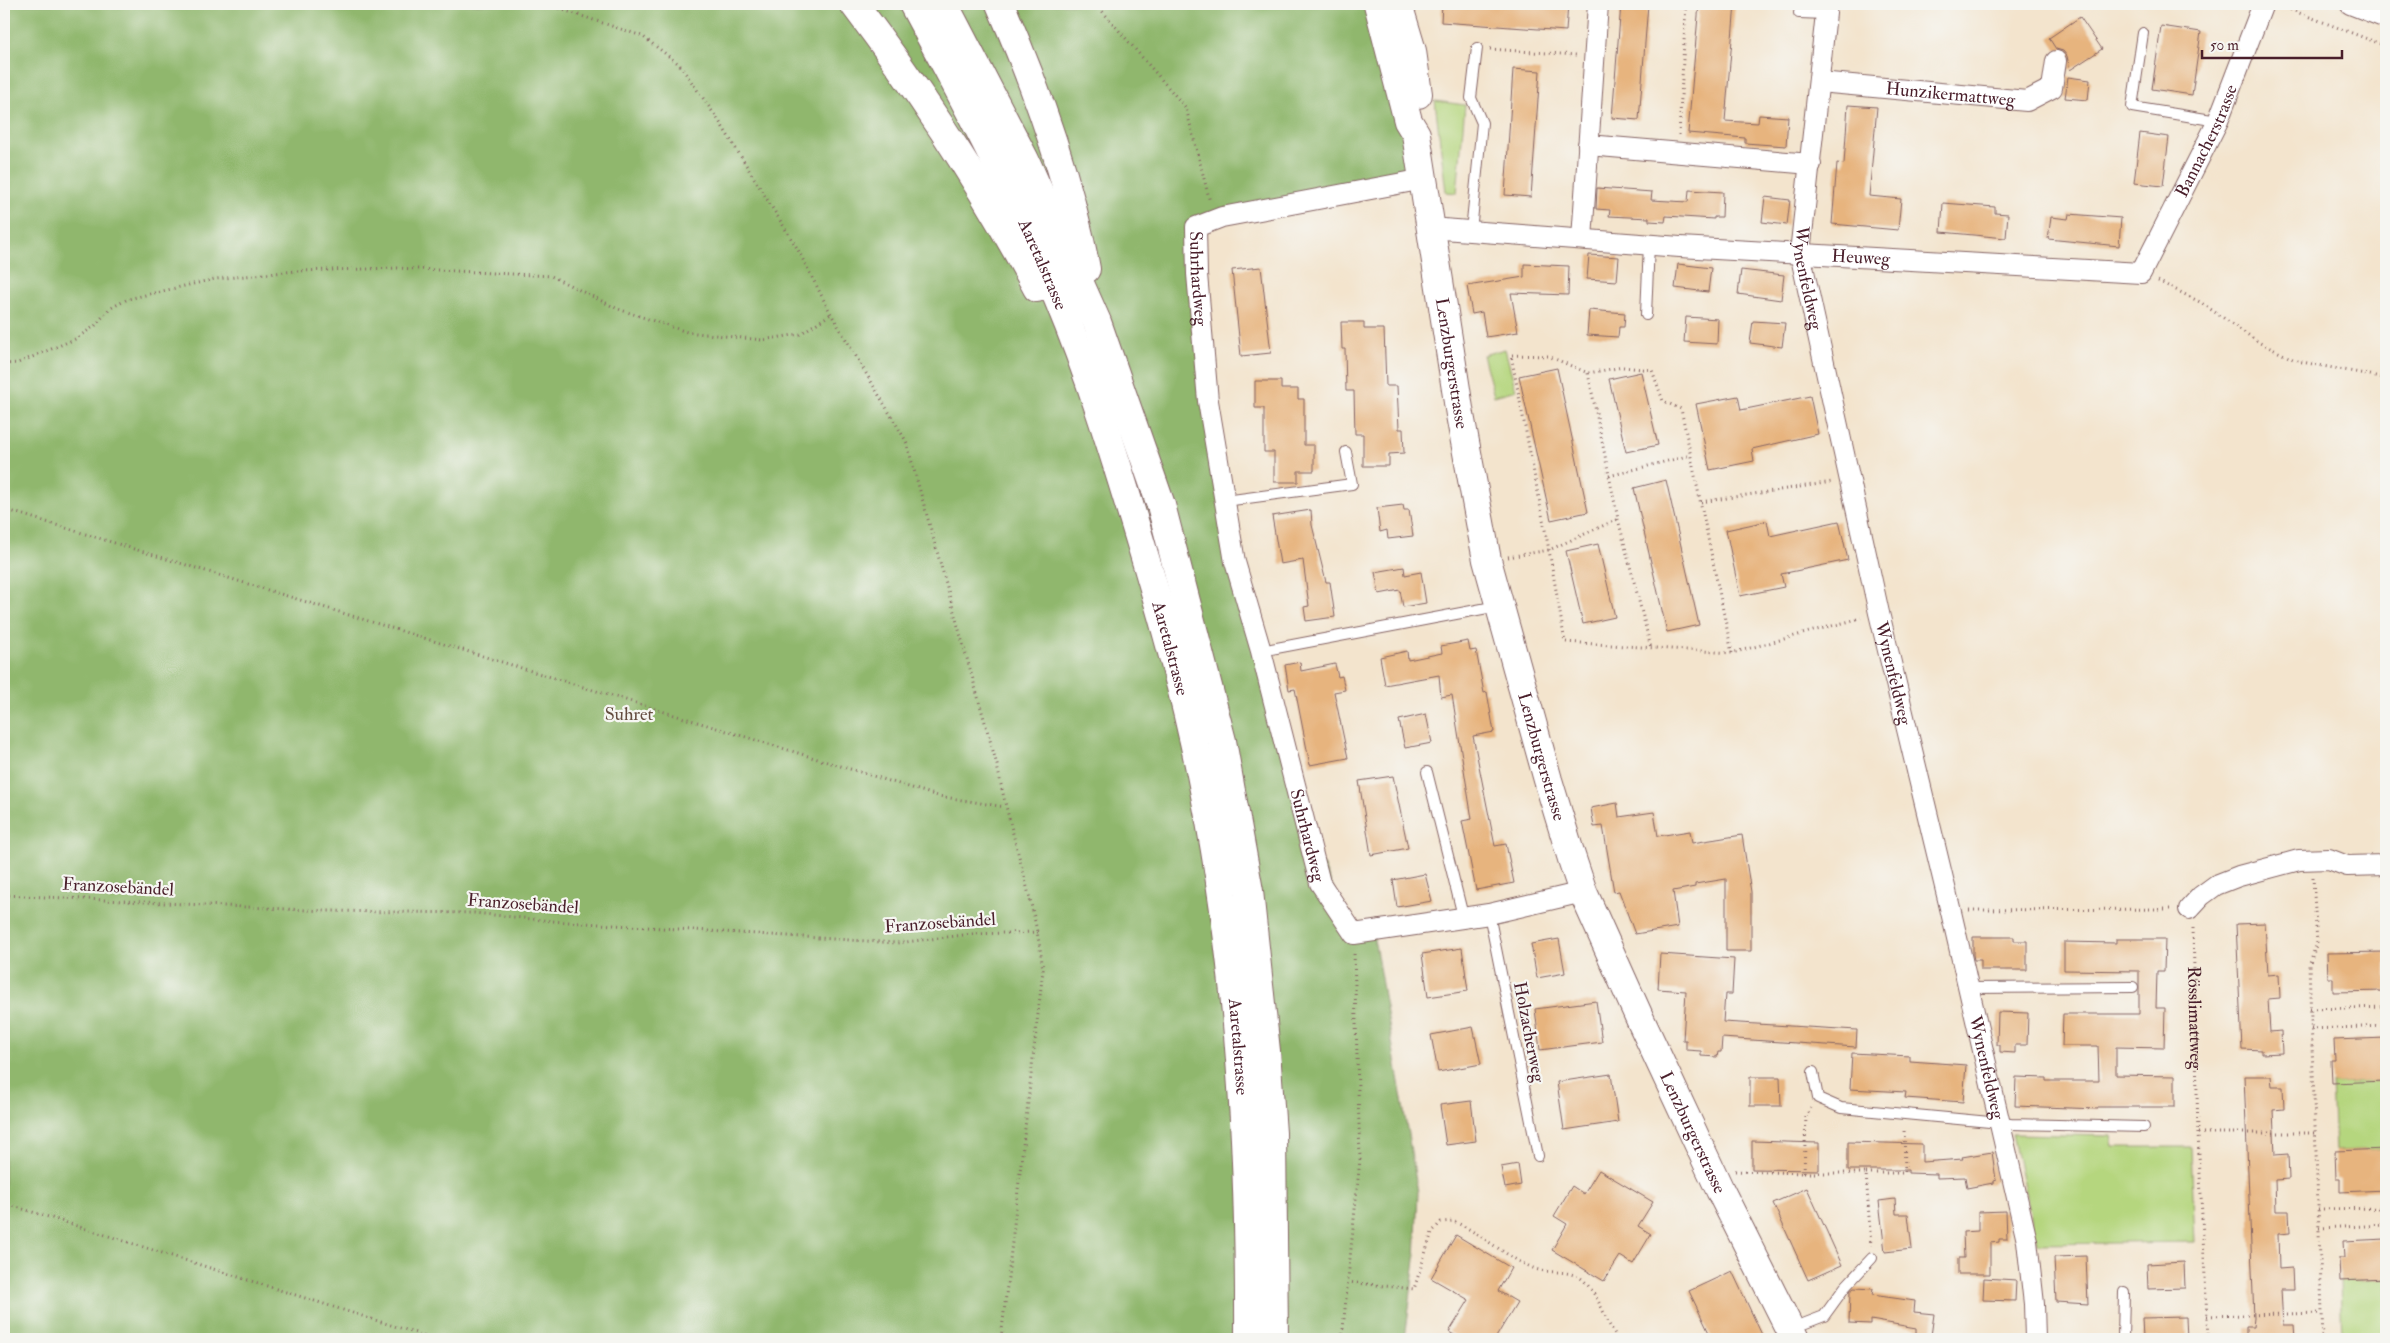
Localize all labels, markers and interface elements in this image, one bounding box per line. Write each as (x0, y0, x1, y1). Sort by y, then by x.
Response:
scale bar (2202, 28, 2342, 60)
text: 50 m (2210, 36, 2239, 55)
street label: Hunzikermattweg (1885, 77, 2017, 111)
street label: Bannacherstrasse (2170, 81, 2243, 201)
street label: Aaretalstrasse (1012, 214, 1073, 314)
street label: Wynenfeldweg (1788, 224, 1828, 333)
street label: Suhrhardweg (1185, 231, 1213, 328)
street label: Heuweg (1831, 244, 1892, 270)
street label: Lenzburgerstrasse (1430, 296, 1474, 431)
street label: Aaretalstrasse (1146, 597, 1194, 698)
street label: Wynenfeldweg (1870, 618, 1917, 728)
street label: Lenzburgerstrasse (1513, 690, 1571, 824)
park label: Suhret (605, 703, 654, 726)
street label: Suhrhardweg (1285, 786, 1331, 885)
street label: Franzosebändel (62, 873, 175, 901)
street label: Franzosebändel (466, 889, 580, 919)
street label: Franzosebändel (883, 908, 997, 938)
street label: Rösslimattweg (2182, 966, 2208, 1071)
street label: Holzacherweg (1508, 980, 1550, 1085)
street label: Aaretalstrasse (1223, 996, 1254, 1096)
street label: Wynenfeldweg (1964, 1012, 2010, 1122)
street label: Lenzburgerstrasse (1655, 1068, 1732, 1198)

